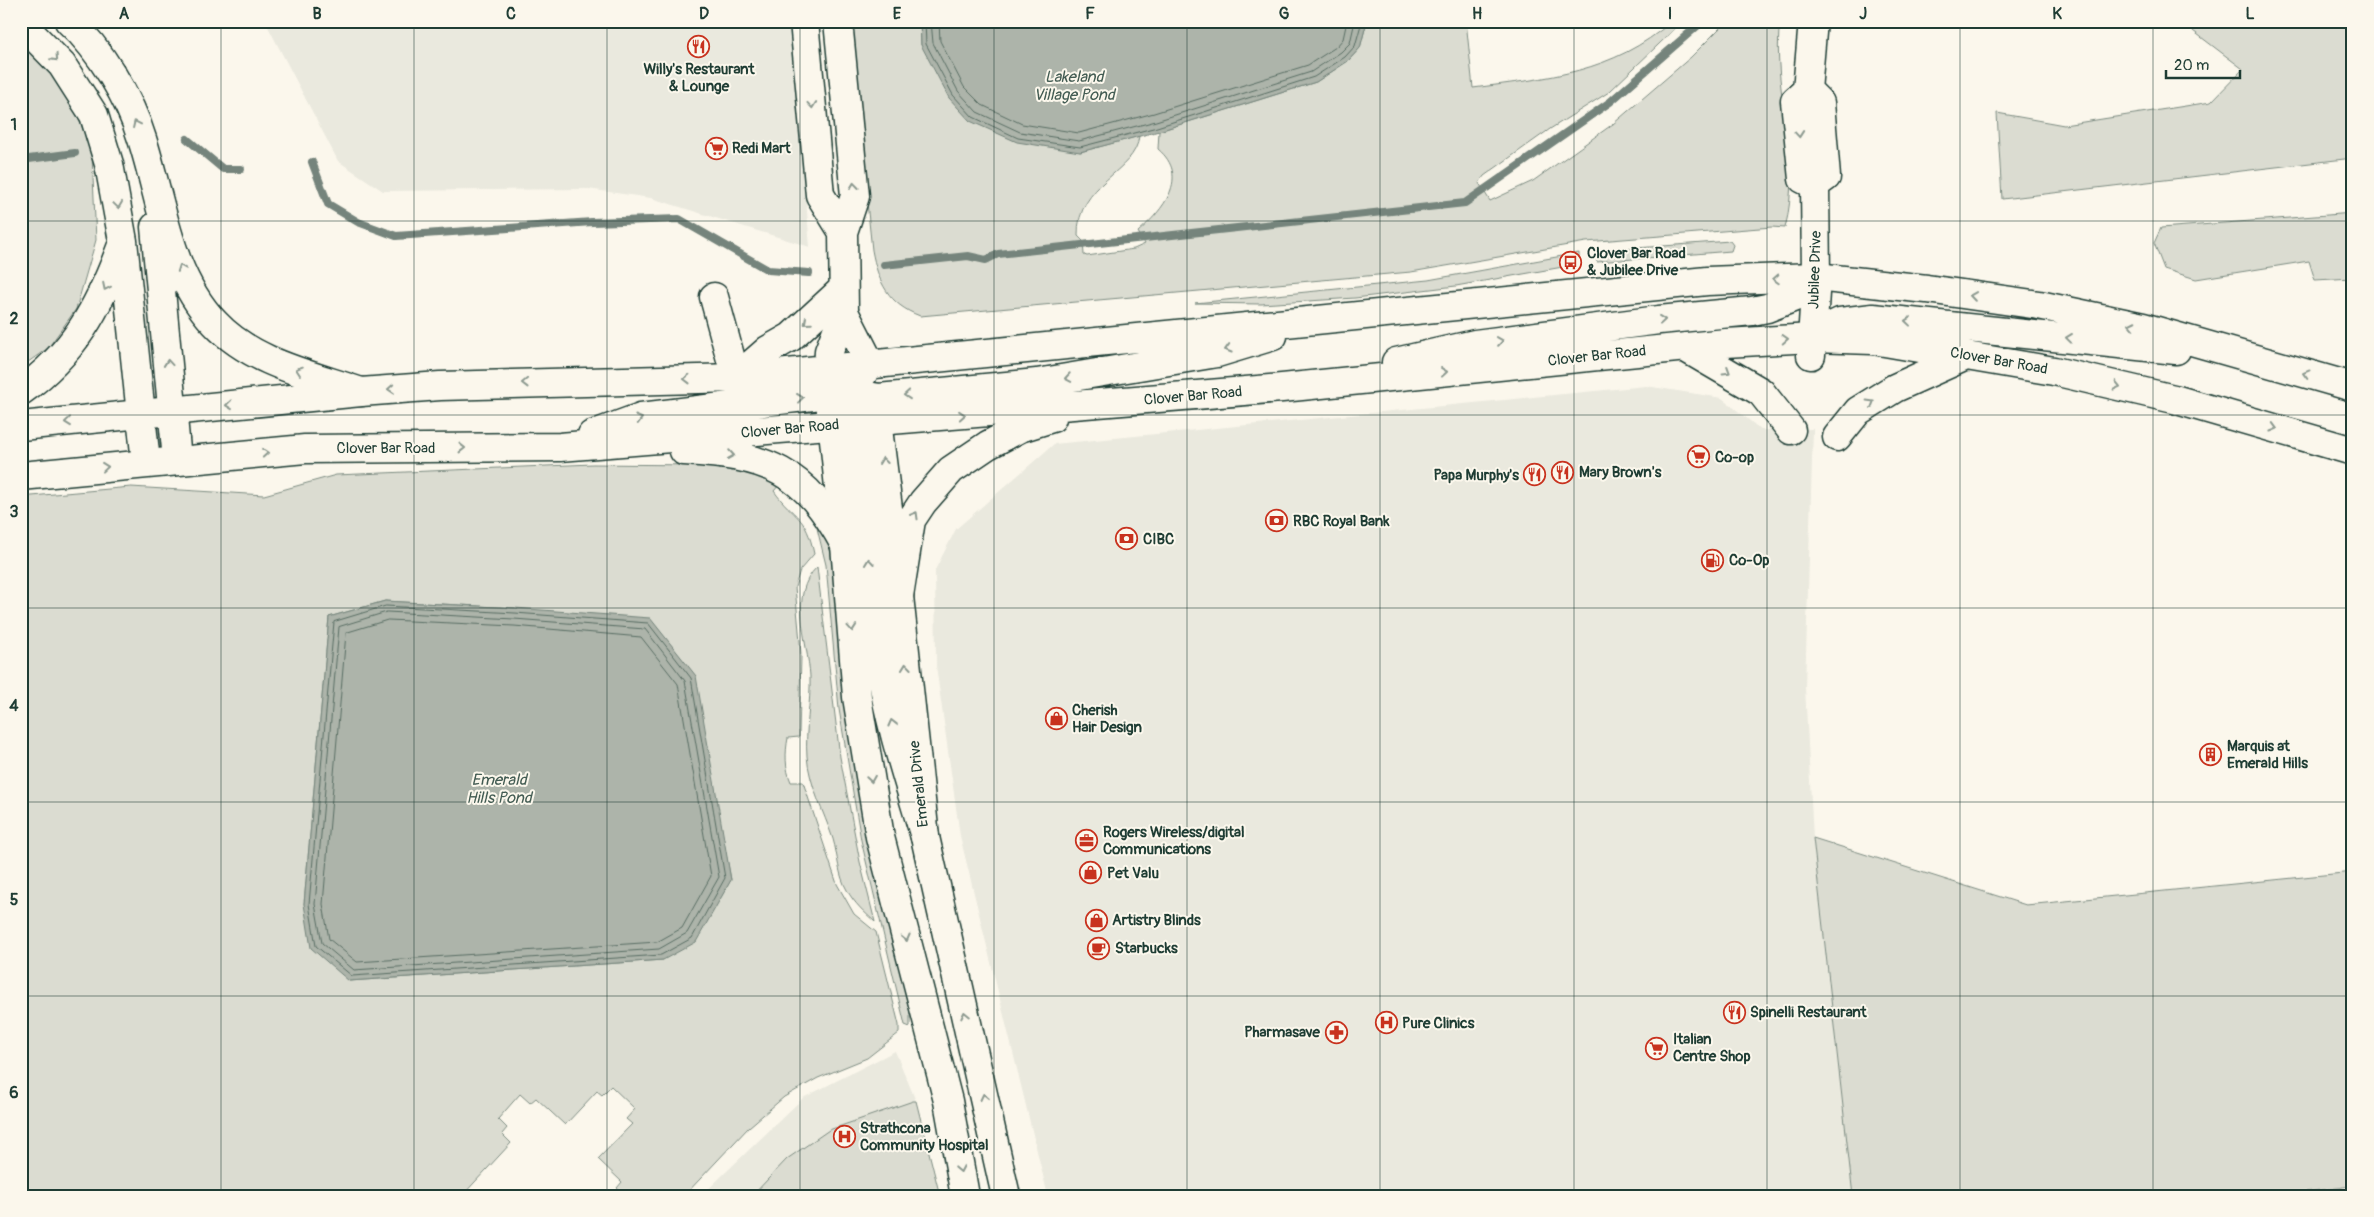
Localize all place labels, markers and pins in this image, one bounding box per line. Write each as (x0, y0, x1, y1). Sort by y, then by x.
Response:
restaurant icon: Willy's Restaurant & Lounge (687, 34, 711, 58)
place label: Willy's Restaurant & Lounge (644, 60, 755, 96)
supermarket icon: Redi Mart (704, 136, 728, 160)
place label: Redi Mart (732, 139, 791, 158)
place label: Clover Bar Road & Jubilee Drive (1587, 244, 1686, 280)
bus stop icon: Clover Bar Road & Jubilee Drive (1559, 250, 1583, 274)
supermarket icon: Co-op (1687, 445, 1711, 469)
place label: Co-op (1715, 448, 1754, 467)
restaurant icon: Mary Brown's (1551, 460, 1575, 484)
restaurant icon: Papa Murphy's (1523, 463, 1547, 487)
place label: Mary Brown's (1579, 463, 1662, 482)
place label: Papa Murphy's (1433, 466, 1519, 485)
bank icon: RBC Royal Bank (1265, 509, 1289, 533)
place label: RBC Royal Bank (1293, 512, 1390, 531)
bank icon: CIBC (1115, 527, 1139, 551)
place label: CIBC (1143, 530, 1174, 549)
fuel station icon: Co-Op (1701, 548, 1725, 572)
place label: Co-Op (1729, 551, 1769, 570)
place label: Cherish Hair Design (1072, 701, 1142, 737)
shop icon: Cherish Hair Design (1044, 707, 1068, 731)
place label: Marquis at Emerald Hills (2227, 737, 2308, 773)
building icon: Marquis at Emerald Hills (2199, 743, 2223, 767)
place label: Rogers Wireless/digital Communications (1103, 823, 1245, 859)
office icon: Rogers Wireless/digital Communications (1075, 829, 1099, 853)
shop icon: Pet Valu (1079, 861, 1103, 885)
place label: Pet Valu (1107, 864, 1160, 883)
shop icon: Artistry Blinds (1084, 908, 1108, 932)
place label: Artistry Blinds (1112, 911, 1201, 930)
cafe icon: Starbucks (1087, 936, 1111, 960)
place label: Starbucks (1115, 939, 1178, 958)
restaurant icon: Spinelli Restaurant (1722, 1000, 1746, 1024)
place label: Spinelli Restaurant (1750, 1003, 1868, 1022)
hospital icon: Pure Clinics (1374, 1011, 1398, 1035)
place label: Pure Clinics (1402, 1014, 1475, 1033)
pharmacy icon: Pharmasave (1324, 1020, 1348, 1044)
place label: Pharmasave (1244, 1023, 1321, 1042)
place label: Italian Centre Shop (1673, 1030, 1751, 1066)
supermarket icon: Italian Centre Shop (1645, 1036, 1669, 1060)
place label: Strathcona Community Hospital (860, 1119, 989, 1155)
hospital icon: Strathcona Community Hospital (832, 1125, 856, 1149)

